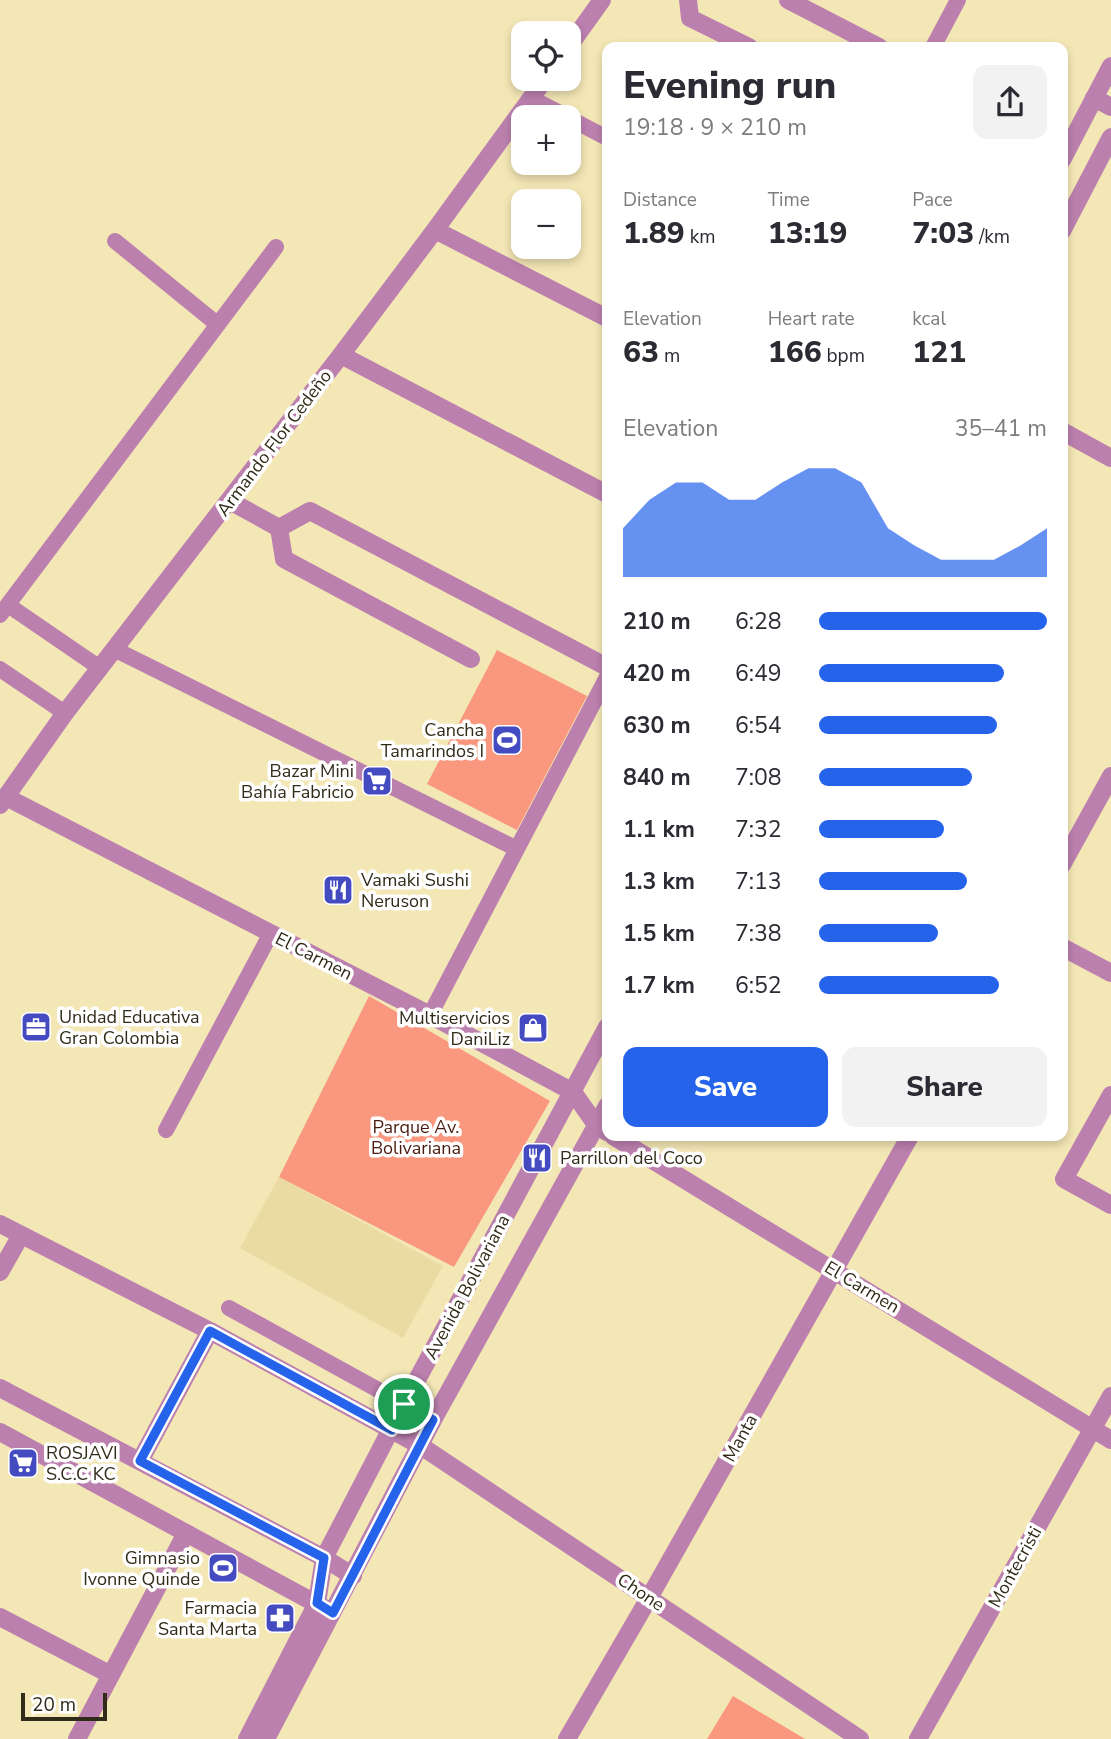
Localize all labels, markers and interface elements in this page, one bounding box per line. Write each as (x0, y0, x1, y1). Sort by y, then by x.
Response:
map controls (511, 21, 581, 259)
button: locate (511, 21, 581, 91)
text: Evening run (623, 60, 836, 111)
button: share (973, 65, 1047, 139)
button: + (511, 105, 581, 175)
text: 19:18 · 9 × 210 m (623, 112, 807, 143)
text: Distance (623, 187, 697, 213)
text: Time (768, 187, 810, 213)
text: Pace (912, 187, 953, 213)
button: − (511, 189, 581, 259)
text: 1.89 (623, 213, 685, 254)
text: 13:19 (768, 213, 847, 254)
text: 7:03 (912, 213, 974, 254)
text: km (685, 224, 715, 250)
text: /km (974, 224, 1010, 250)
text: Elevation (623, 306, 702, 332)
text: Heart rate (768, 306, 855, 332)
text: kcal (912, 306, 946, 332)
text: 63 (623, 332, 659, 373)
text: 166 (768, 332, 822, 373)
text: 121 (912, 332, 966, 373)
text: m (659, 343, 680, 369)
text: bpm (822, 343, 865, 369)
street label: Armando Flor Cedeño (211, 365, 337, 521)
text: Elevation (623, 413, 718, 444)
text: 35–41 m (955, 413, 1047, 444)
text: 210 m (623, 606, 691, 637)
text: 6:28 (735, 606, 782, 637)
text: 420 m (623, 658, 691, 689)
text: 6:49 (735, 658, 782, 689)
text: 630 m (623, 710, 691, 741)
text: 6:54 (735, 710, 782, 741)
place label: Cancha Tamarindos I (381, 718, 484, 763)
sports icon: Cancha Tamarindos I (490, 723, 524, 757)
place label: Bazar Mini Bahía Fabricio (241, 759, 354, 804)
text: 840 m (623, 762, 691, 793)
text: 7:08 (735, 762, 782, 793)
supermarket icon: Bazar Mini Bahía Fabricio (360, 764, 394, 798)
text: 1.1 km (623, 814, 695, 845)
text: 7:32 (735, 814, 782, 845)
text: 1.3 km (623, 866, 695, 897)
text: 7:13 (735, 866, 782, 897)
place label: Vamaki Sushi Neruson (360, 868, 469, 913)
restaurant icon: Vamaki Sushi Neruson (321, 873, 355, 907)
text: 1.5 km (623, 918, 695, 949)
text: 7:38 (735, 918, 782, 949)
street label: El Carmen (271, 926, 357, 986)
text: 1.7 km (623, 970, 695, 1001)
text: 6:52 (735, 970, 782, 1001)
place label: Unidad Educativa Gran Colombia (59, 1005, 200, 1050)
place label: Multiservicios DaniLiz (399, 1006, 510, 1051)
office icon: Unidad Educativa Gran Colombia (19, 1010, 53, 1044)
shop icon: Multiservicios DaniLiz (516, 1011, 550, 1045)
button: Save (623, 1047, 828, 1127)
button: Share (842, 1047, 1047, 1127)
park label: Parque Av. Bolivariana (371, 1115, 461, 1160)
restaurant icon: Parrillon del Coco (520, 1141, 554, 1175)
place label: Parrillon del Coco (560, 1146, 703, 1170)
street label: Avenida Bolivariana (419, 1210, 515, 1364)
street label: El Carmen (820, 1255, 904, 1319)
pin (374, 1374, 434, 1434)
icon: arrive (385, 1385, 423, 1423)
street label: Manta (717, 1410, 763, 1466)
place label: ROSJAVI S.C.C KC (46, 1441, 118, 1486)
supermarket icon: ROSJAVI S.C.C KC (6, 1446, 40, 1480)
street label: Montecristi (983, 1522, 1047, 1612)
place label: Gimnasio Ivonne Quinde (83, 1546, 200, 1591)
sports icon: Gimnasio Ivonne Quinde (206, 1551, 240, 1585)
street label: Chone (613, 1567, 669, 1617)
place label: Farmacia Santa Marta (158, 1596, 257, 1641)
pharmacy icon: Farmacia Santa Marta (263, 1601, 297, 1635)
scale bar (21, 1690, 107, 1722)
text: 20 m (32, 1692, 76, 1718)

